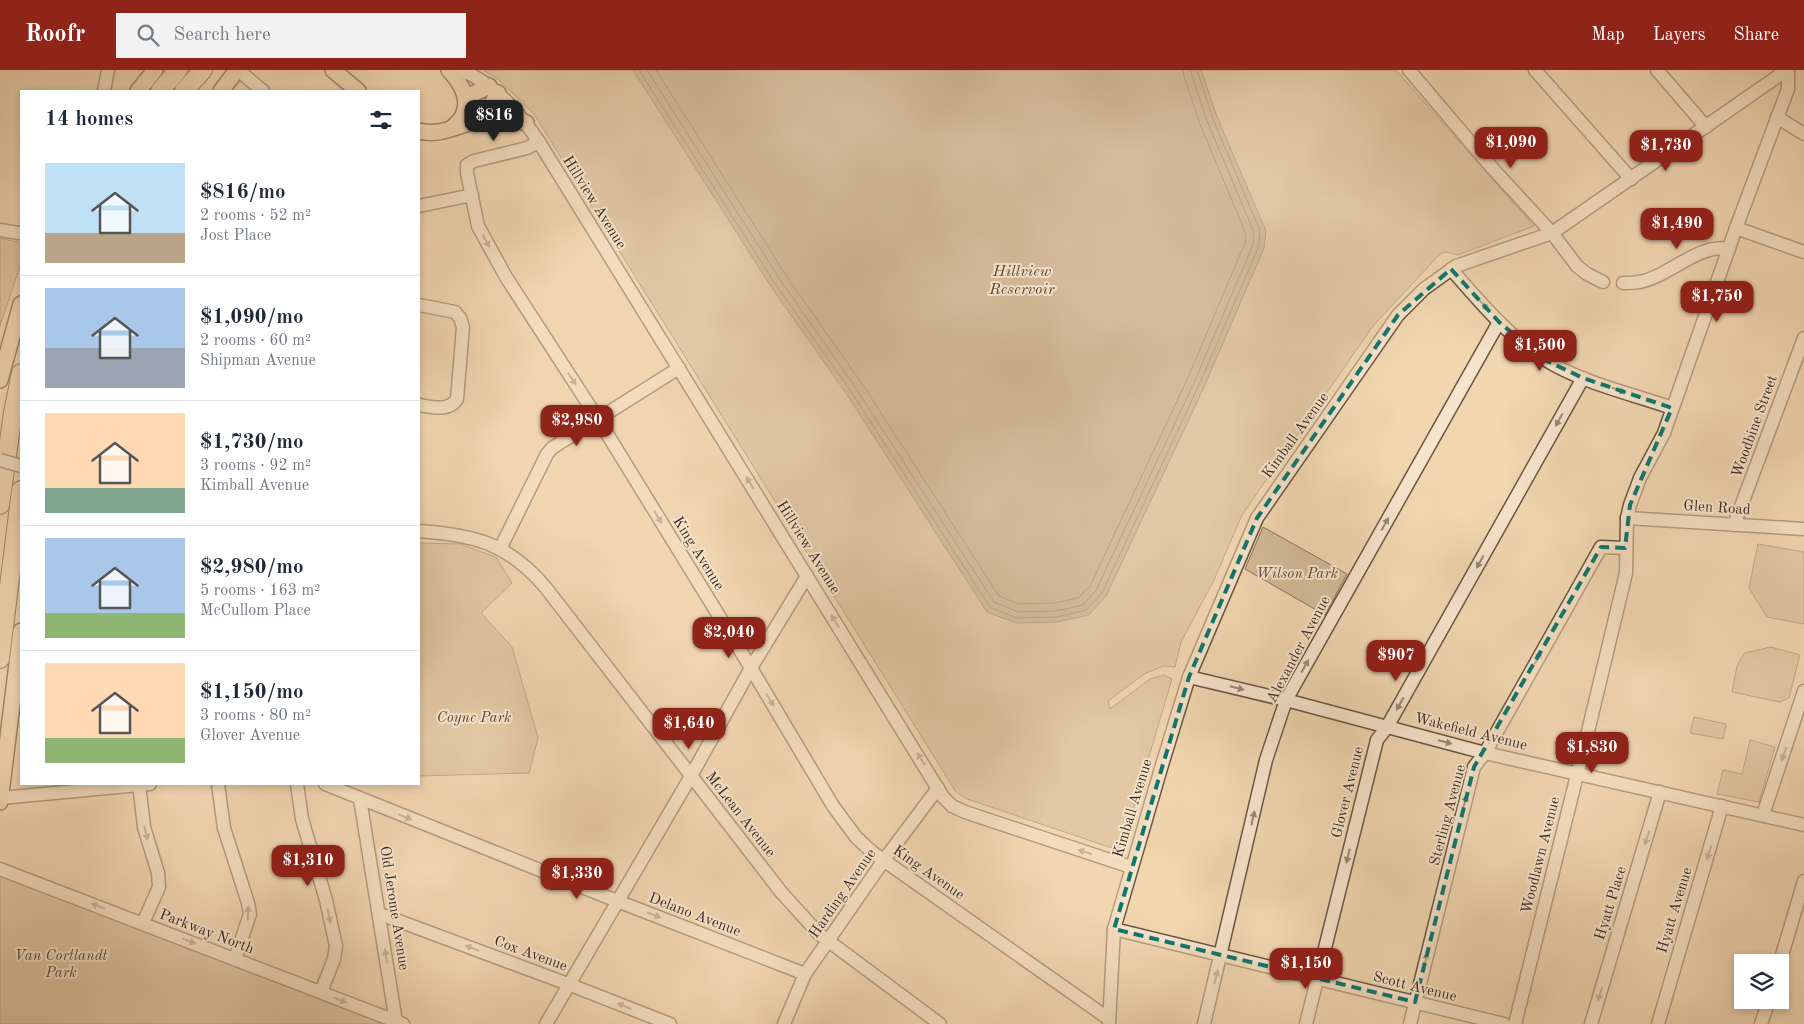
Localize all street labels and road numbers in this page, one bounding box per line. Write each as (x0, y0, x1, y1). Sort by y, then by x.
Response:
street label: Hillview Avenue (559, 154, 628, 252)
street label: Woodbine Street (1730, 373, 1781, 480)
street label: Kimball Avenue (1260, 390, 1332, 482)
street label: Hillview Avenue (773, 499, 842, 597)
street label: Glen Road (1683, 499, 1751, 518)
street label: King Avenue (669, 514, 726, 593)
street label: Alexander Avenue (1265, 594, 1334, 706)
street label: Wakefield Avenue (1413, 711, 1529, 754)
street label: Glover Avenue (1330, 745, 1367, 840)
street label: Kimball Avenue (1111, 757, 1156, 860)
street label: Sterling Avenue (1428, 763, 1469, 867)
street label: McLean Avenue (702, 770, 778, 860)
street label: Woodlawn Avenue (1520, 795, 1563, 915)
street label: King Avenue (890, 843, 967, 903)
street label: Old Jerome Avenue (376, 845, 411, 972)
street label: Harding Avenue (807, 846, 880, 941)
street label: Hyatt Place (1593, 865, 1630, 942)
street label: Hyatt Avenue (1655, 866, 1696, 955)
street label: Delano Avenue (646, 891, 743, 940)
street label: Parkway North (157, 907, 256, 957)
street label: Cox Avenue (492, 934, 569, 975)
street label: Scott Avenue (1371, 970, 1458, 1005)

